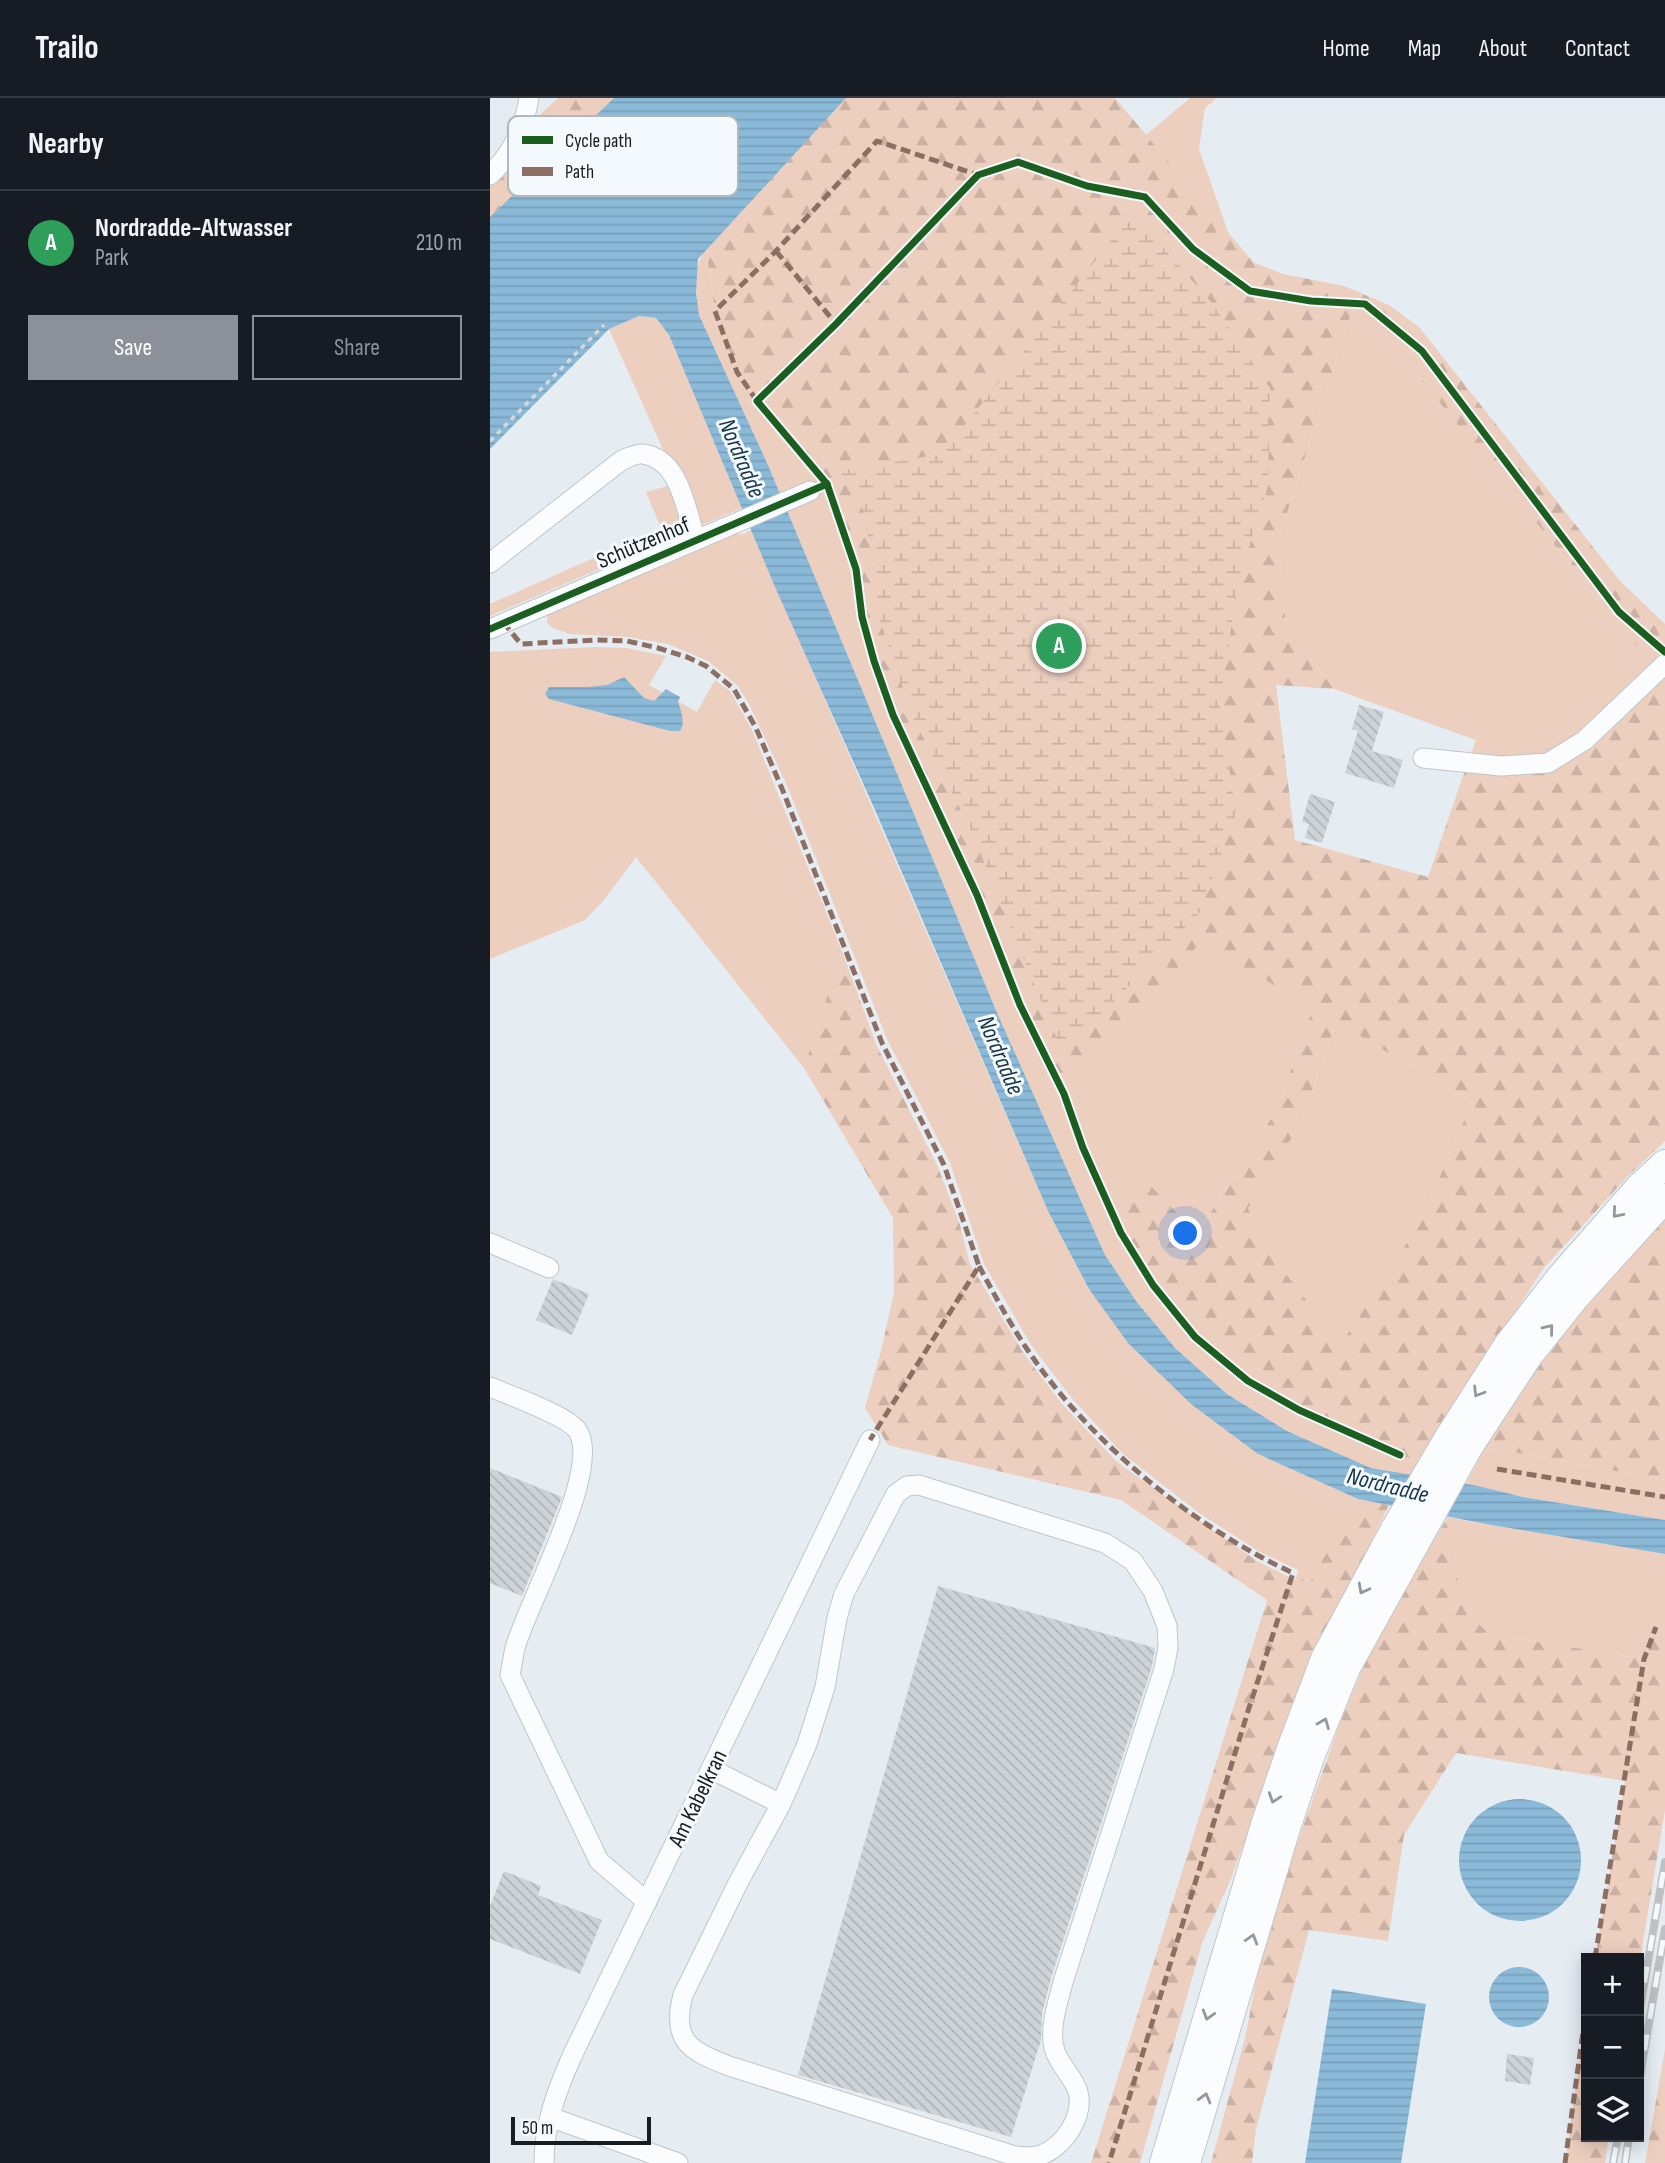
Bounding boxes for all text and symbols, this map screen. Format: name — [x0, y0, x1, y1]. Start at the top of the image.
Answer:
text: Trailo — [35, 28, 99, 68]
text: Home — [1322, 34, 1370, 63]
text: Map — [1408, 34, 1441, 63]
text: About — [1479, 34, 1527, 63]
text: Contact — [1565, 34, 1630, 63]
legend — [508, 116, 738, 196]
text: Nearby — [28, 126, 104, 162]
text: Cycle path — [565, 130, 632, 153]
text: Path — [565, 161, 594, 184]
text: Nordradde-Altwasser — [95, 213, 292, 244]
text: A — [46, 229, 56, 257]
text: 210 m — [416, 229, 462, 257]
text: Park — [95, 244, 129, 272]
button: Save — [28, 315, 238, 380]
button: Share — [252, 315, 462, 380]
water label: Nordradde — [712, 414, 771, 502]
street label: Schützenhof — [593, 511, 695, 575]
pin: A — [1036, 620, 1082, 672]
water label: Nordradde — [971, 1011, 1030, 1099]
one-way arrow — [1613, 1205, 1625, 1218]
your location — [1168, 1216, 1202, 1250]
one-way arrow — [1541, 1325, 1554, 1337]
one-way arrow — [1473, 1384, 1486, 1397]
water label: Nordradde — [1344, 1461, 1432, 1510]
one-way arrow — [1358, 1582, 1371, 1594]
one-way arrow — [1315, 1717, 1329, 1729]
street label: Am Kabelkran — [662, 1745, 733, 1852]
one-way arrow — [1268, 1791, 1282, 1803]
one-way arrow — [1244, 1933, 1259, 1945]
map controls — [1581, 1953, 1644, 2142]
button: + — [1581, 1953, 1644, 2016]
one-way arrow — [1201, 2009, 1216, 2021]
button: − — [1581, 2016, 1644, 2079]
button: layers — [1581, 2079, 1644, 2142]
one-way arrow — [1197, 2092, 1212, 2104]
scale bar — [511, 2114, 651, 2146]
text: 50 m — [522, 2117, 553, 2140]

